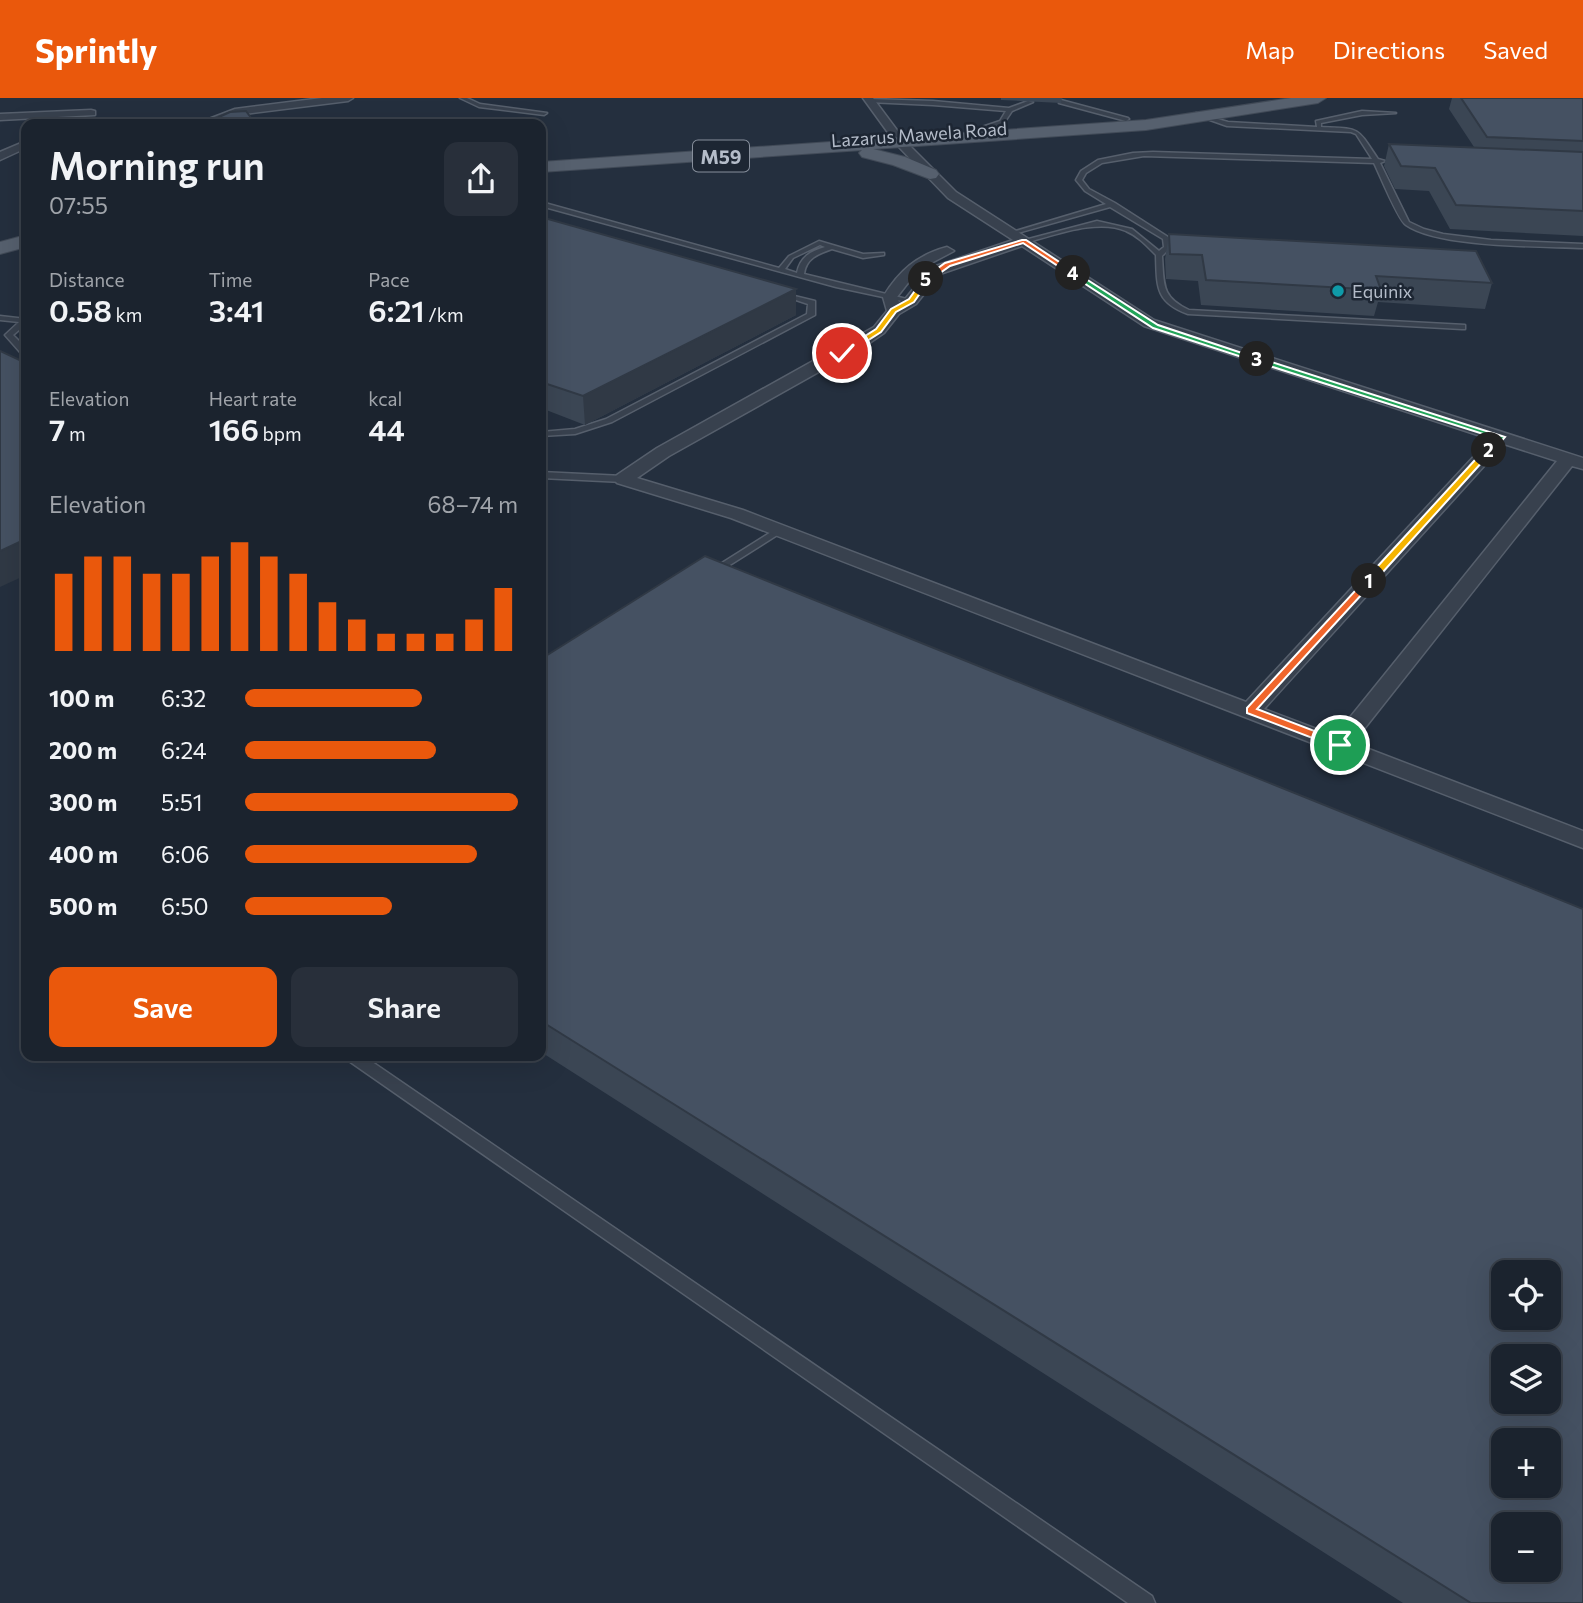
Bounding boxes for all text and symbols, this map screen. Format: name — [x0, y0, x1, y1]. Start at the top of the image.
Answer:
text: Sprintly — [35, 29, 157, 70]
text: Map — [1245, 35, 1295, 64]
text: Directions — [1333, 35, 1445, 64]
text: Saved — [1483, 35, 1548, 64]
street label: Lazarus Mawela Road — [830, 117, 1008, 151]
text: Morning run — [49, 141, 265, 188]
road number: M59 — [693, 141, 749, 172]
button: share — [444, 142, 518, 216]
text: 07:55 — [49, 191, 108, 219]
pin: 4 — [1056, 256, 1090, 290]
text: 4 — [1067, 261, 1078, 284]
pin: 5 — [908, 262, 944, 296]
text: 5 — [920, 267, 931, 290]
text: Distance — [49, 268, 125, 291]
text: Time — [209, 268, 252, 291]
text: Pace — [368, 268, 410, 291]
place label: Equinix — [1352, 280, 1413, 302]
marker: Equinix — [1330, 283, 1346, 299]
text: 0.58 — [49, 291, 112, 328]
text: 3:41 — [209, 291, 264, 328]
text: 6:21 — [368, 291, 425, 328]
text: km — [112, 303, 142, 326]
text: /km — [425, 303, 464, 326]
pin — [812, 323, 872, 383]
icon: check — [823, 334, 861, 372]
pin: 3 — [1240, 342, 1274, 376]
text: 3 — [1251, 347, 1262, 370]
text: Elevation — [49, 387, 129, 410]
text: Heart rate — [209, 387, 297, 410]
text: kcal — [368, 387, 402, 410]
text: 7 — [49, 410, 65, 447]
text: 166 — [209, 410, 259, 447]
text: 44 — [368, 410, 405, 447]
text: m — [65, 422, 86, 445]
text: bpm — [259, 422, 302, 445]
pin: 2 — [1472, 432, 1506, 468]
text: 2 — [1483, 438, 1494, 461]
text: Elevation — [49, 490, 146, 518]
text: 68–74 m — [427, 490, 518, 518]
pin: 1 — [1352, 564, 1386, 598]
text: 1 — [1364, 569, 1373, 592]
text: 100 m — [49, 684, 114, 712]
text: 6:32 — [161, 684, 206, 712]
pin — [1310, 715, 1370, 775]
icon: arrive — [1321, 726, 1359, 764]
text: 200 m — [49, 736, 117, 764]
text: 6:24 — [161, 736, 207, 764]
text: 300 m — [49, 788, 117, 816]
text: 5:51 — [161, 788, 203, 816]
text: 400 m — [49, 840, 118, 868]
text: 6:06 — [161, 840, 209, 868]
text: 500 m — [49, 892, 117, 920]
text: 6:50 — [161, 892, 209, 920]
button: Save — [49, 967, 277, 1047]
button: Share — [291, 967, 518, 1047]
map controls — [1491, 1260, 1561, 1582]
button: locate — [1491, 1260, 1561, 1330]
button: layers — [1491, 1344, 1561, 1414]
button: + — [1491, 1428, 1561, 1498]
button: − — [1491, 1512, 1561, 1582]

